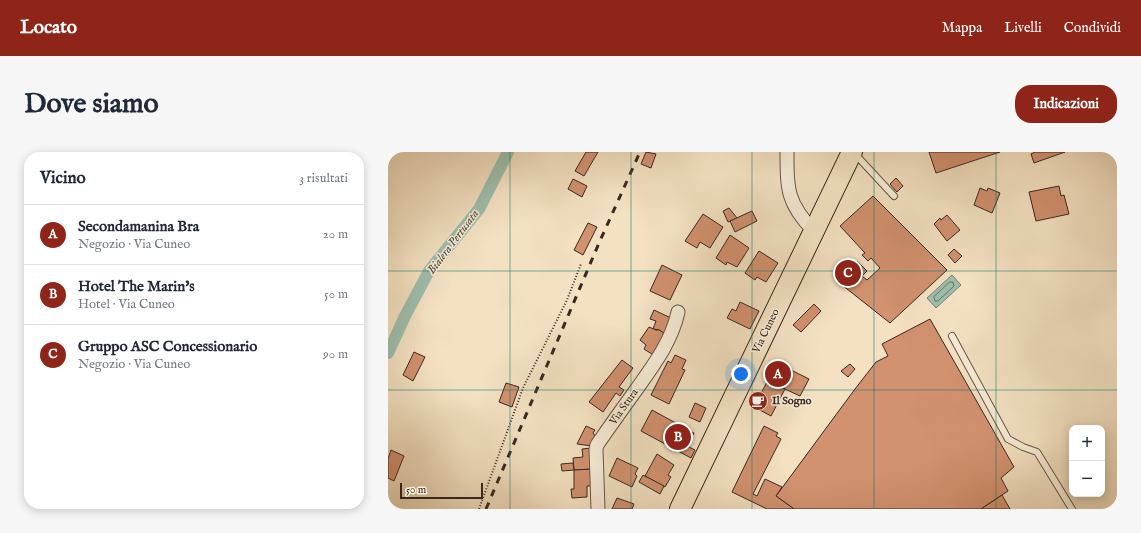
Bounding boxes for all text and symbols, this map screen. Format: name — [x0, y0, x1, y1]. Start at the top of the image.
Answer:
text: Locato — [20, 16, 77, 40]
text: Mappa — [942, 19, 982, 37]
text: Livelli — [1004, 19, 1042, 37]
text: Condividi — [1064, 19, 1121, 37]
button: Indicazioni — [1015, 85, 1117, 123]
text: Dove siamo — [24, 87, 159, 122]
text: Vicino — [40, 168, 86, 189]
text: 3 risultati — [299, 170, 348, 187]
water label: Bialera Pertusata — [424, 207, 482, 277]
text: Secondamanina Bra — [78, 217, 199, 236]
text: A — [49, 226, 57, 243]
text: 20 m — [323, 226, 348, 243]
text: Negozio · Via Cuneo — [78, 236, 190, 253]
pin: C — [835, 258, 861, 288]
text: Hotel The Marin's — [78, 277, 195, 296]
text: B — [49, 286, 57, 303]
text: 50 m — [324, 286, 348, 303]
text: Hotel · Via Cuneo — [78, 296, 175, 313]
street label: Via Cuneo — [749, 306, 783, 356]
text: Gruppo ASC Concessionario — [78, 337, 257, 356]
text: C — [48, 346, 58, 363]
text: 90 m — [323, 346, 348, 363]
text: Negozio · Via Cuneo — [78, 356, 190, 373]
pin: A — [765, 359, 791, 389]
your location — [731, 364, 751, 384]
street label: Via Stura — [606, 386, 642, 429]
cafe icon: Il Sogno — [747, 390, 769, 412]
place label: Il Sogno — [772, 394, 812, 408]
pin: B — [665, 422, 691, 452]
map controls — [1069, 425, 1105, 497]
button: + — [1069, 425, 1105, 461]
button: − — [1069, 461, 1105, 497]
scale bar — [400, 481, 483, 500]
text: 50 m — [406, 483, 426, 497]

